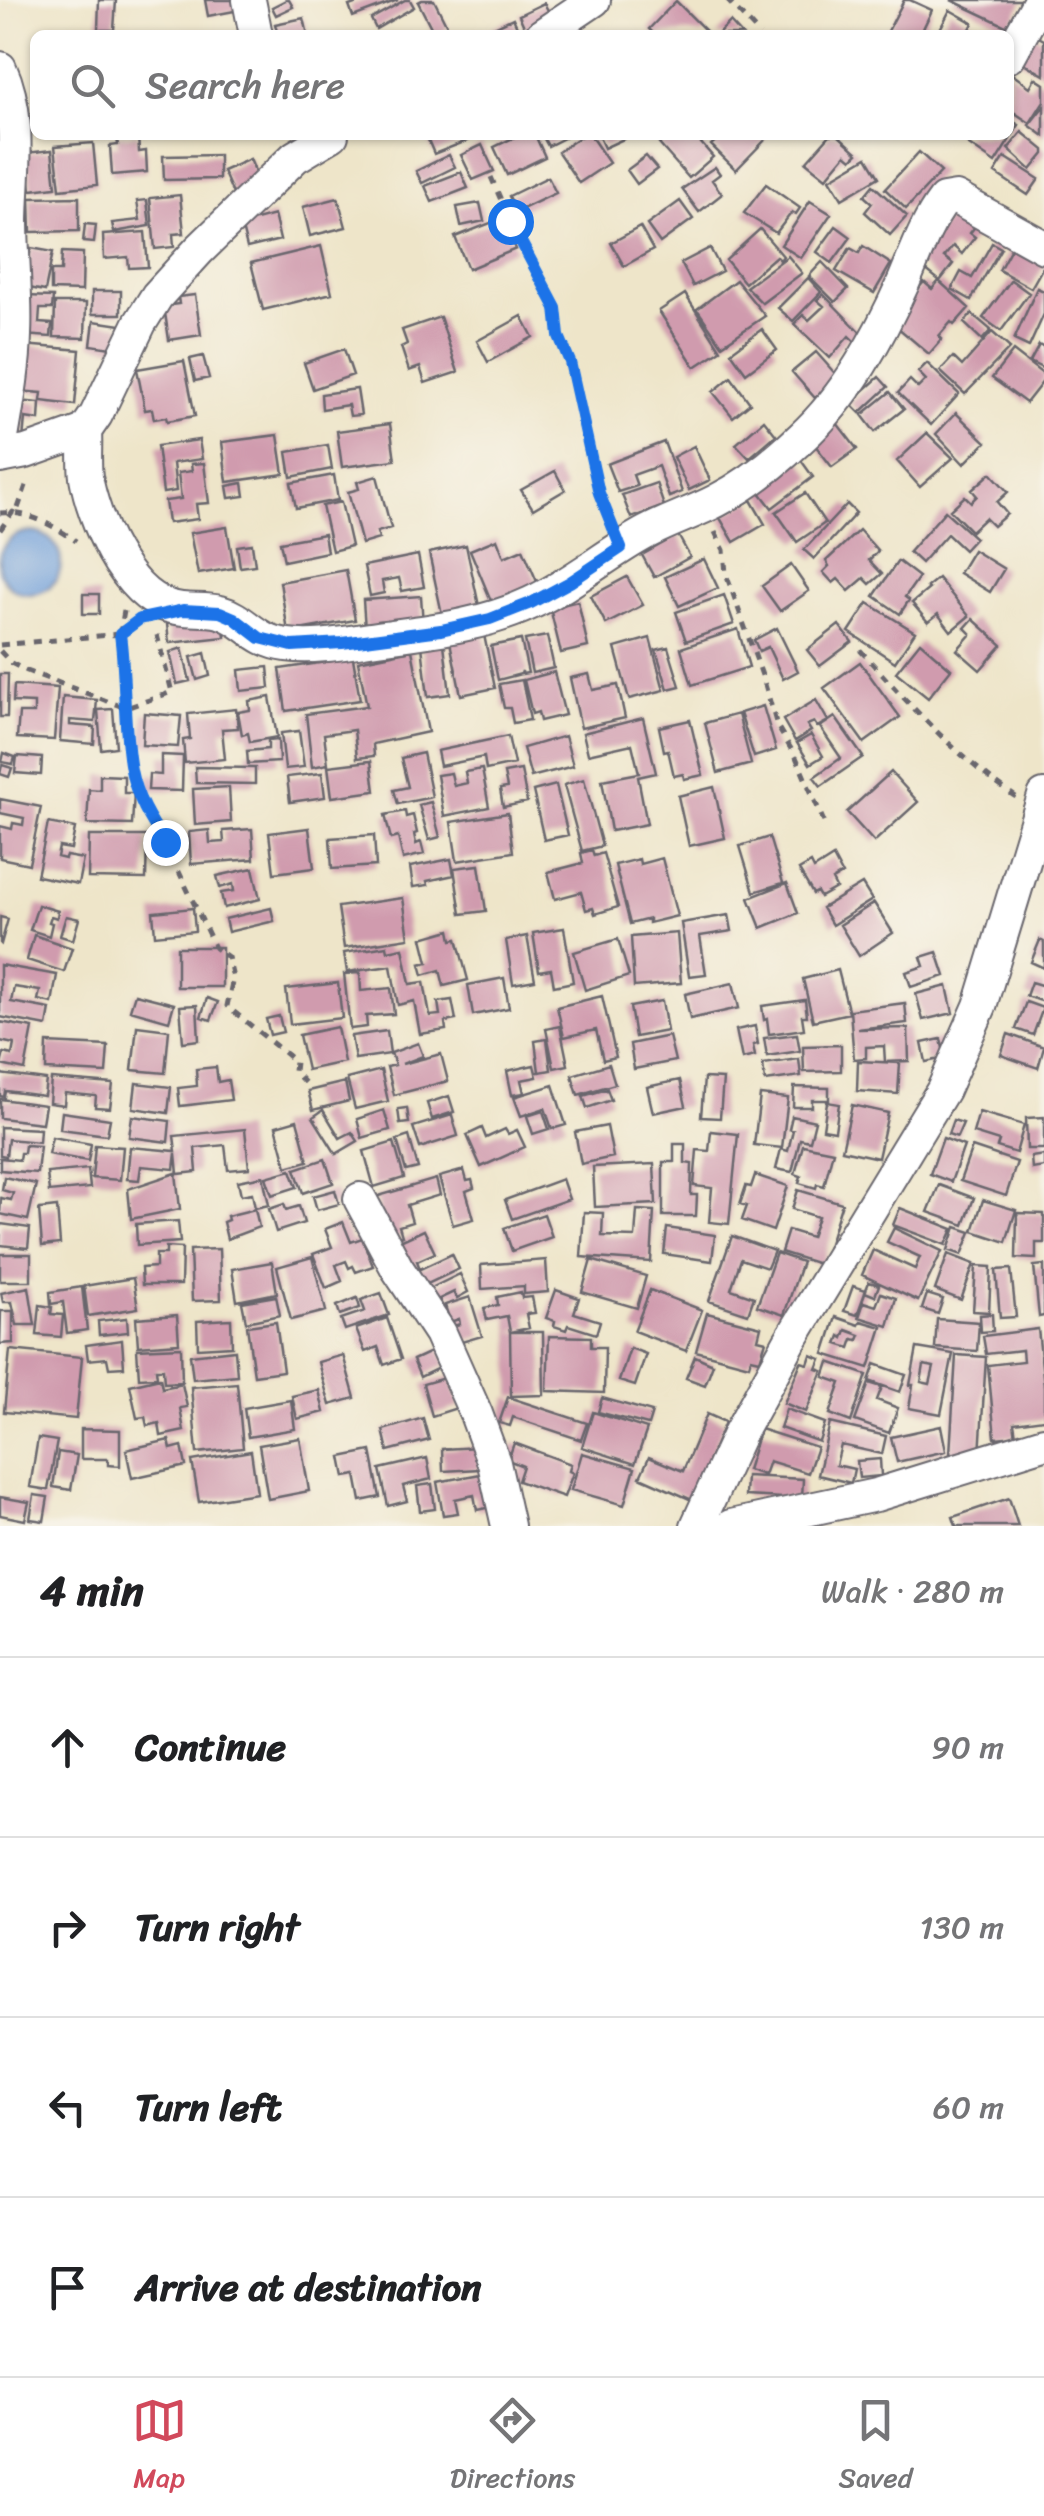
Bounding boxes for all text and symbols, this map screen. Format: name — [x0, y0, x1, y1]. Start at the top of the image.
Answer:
search box — [30, 30, 1014, 140]
text: Search here — [145, 52, 345, 119]
icon: search — [65, 58, 120, 113]
route start — [488, 199, 534, 245]
route end — [143, 820, 189, 866]
text: 4 min — [40, 1554, 144, 1628]
text: Walk · 280 m — [821, 1563, 1004, 1620]
text: Continue — [135, 1714, 286, 1781]
text: 90 m — [931, 1719, 1004, 1776]
icon: ahead — [40, 1720, 95, 1775]
text: Turn right — [135, 1894, 300, 1961]
text: 130 m — [920, 1899, 1004, 1956]
icon: right — [40, 1900, 95, 1955]
text: Turn left — [135, 2074, 281, 2141]
text: 60 m — [933, 2079, 1004, 2136]
icon: left — [40, 2080, 95, 2135]
text: Arrive at destination — [135, 2254, 482, 2321]
icon: arrive — [40, 2260, 95, 2315]
tab: Map — [132, 2393, 187, 2502]
tab: Directions — [450, 2393, 575, 2502]
tab: Saved — [839, 2393, 912, 2502]

